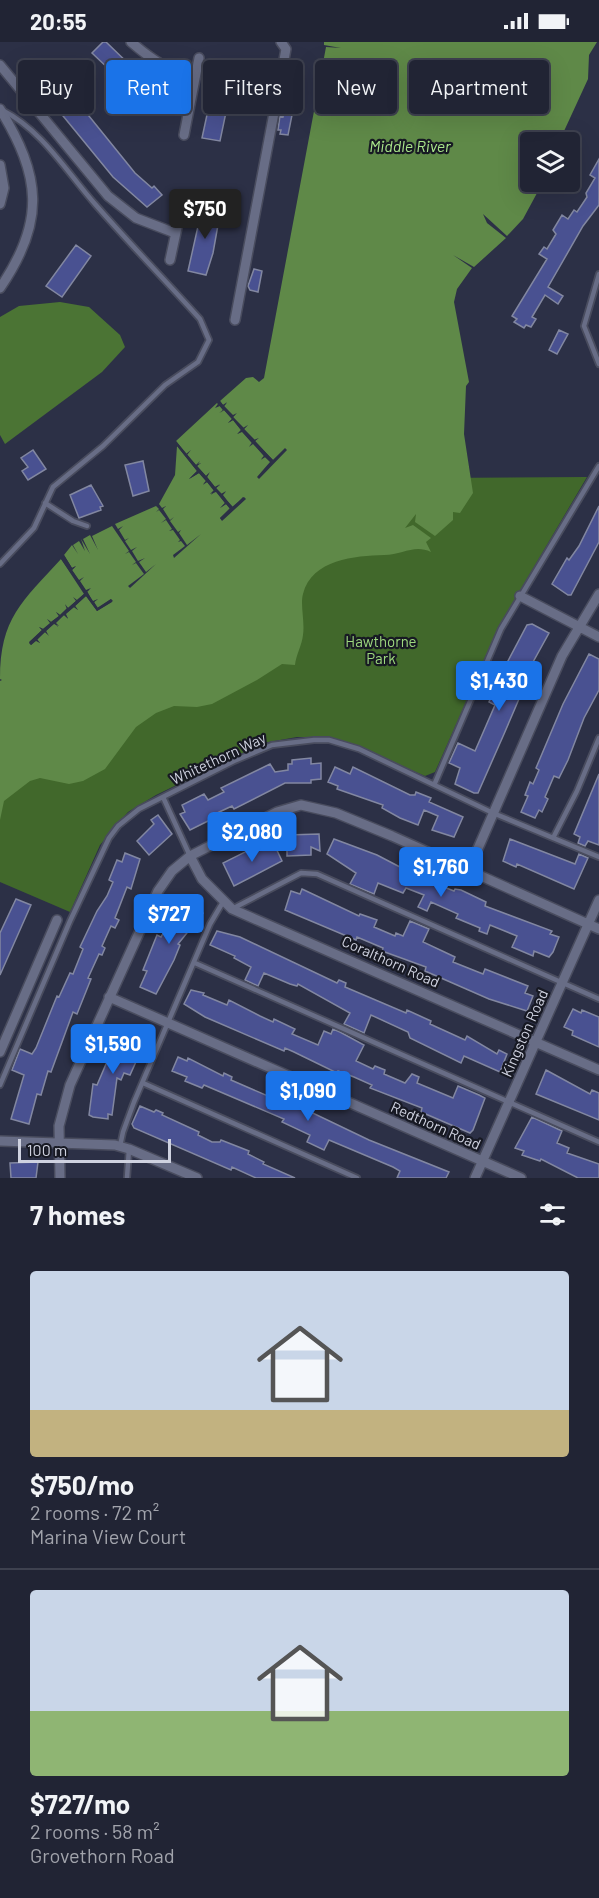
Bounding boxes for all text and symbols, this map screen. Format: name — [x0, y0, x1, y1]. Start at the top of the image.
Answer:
text: 20:55 — [30, 8, 87, 34]
chip: Buy — [18, 60, 94, 114]
chip: Rent — [106, 60, 191, 114]
chip: Filters — [203, 60, 303, 114]
chip: New — [315, 60, 397, 114]
chip: Apartment — [409, 60, 549, 114]
map controls — [520, 132, 580, 192]
button: layers — [520, 132, 580, 192]
water label: Middle River — [369, 136, 452, 155]
pin: $750 — [169, 189, 241, 240]
text: $750 — [183, 196, 227, 220]
park label: Hawthorne Park — [345, 632, 417, 667]
pin: $1,430 — [450, 661, 548, 712]
text: $1,430 — [470, 668, 528, 692]
street label: Whitethorn Way — [167, 728, 269, 788]
pin: $2,080 — [203, 812, 301, 863]
text: $2,080 — [221, 819, 283, 843]
pin: $1,760 — [392, 847, 490, 898]
text: $1,760 — [413, 854, 469, 878]
pin: $727 — [133, 894, 205, 945]
text: $727 — [148, 901, 190, 925]
street label: Coralthorn Road — [339, 931, 443, 991]
street label: Kingston Road — [497, 986, 551, 1080]
pin: $1,590 — [64, 1024, 162, 1075]
text: $1,590 — [85, 1031, 141, 1055]
pin: $1,090 — [259, 1071, 357, 1122]
text: $1,090 — [280, 1078, 336, 1102]
street label: Redthorn Road — [388, 1097, 484, 1153]
scale bar — [18, 1136, 171, 1164]
text: 100 m — [27, 1140, 67, 1159]
icon: filters — [536, 1198, 569, 1231]
text: 7 homes — [30, 1199, 125, 1230]
icon: home — [246, 1310, 354, 1418]
text: $750/mo — [30, 1469, 134, 1500]
text: 2 rooms · 72 m² — [30, 1500, 159, 1524]
text: Marina View Court — [30, 1524, 186, 1548]
icon: home — [246, 1629, 354, 1737]
text: $727/mo — [30, 1788, 130, 1819]
text: 2 rooms · 58 m² — [30, 1819, 160, 1843]
text: Grovethorn Road — [30, 1843, 175, 1867]

